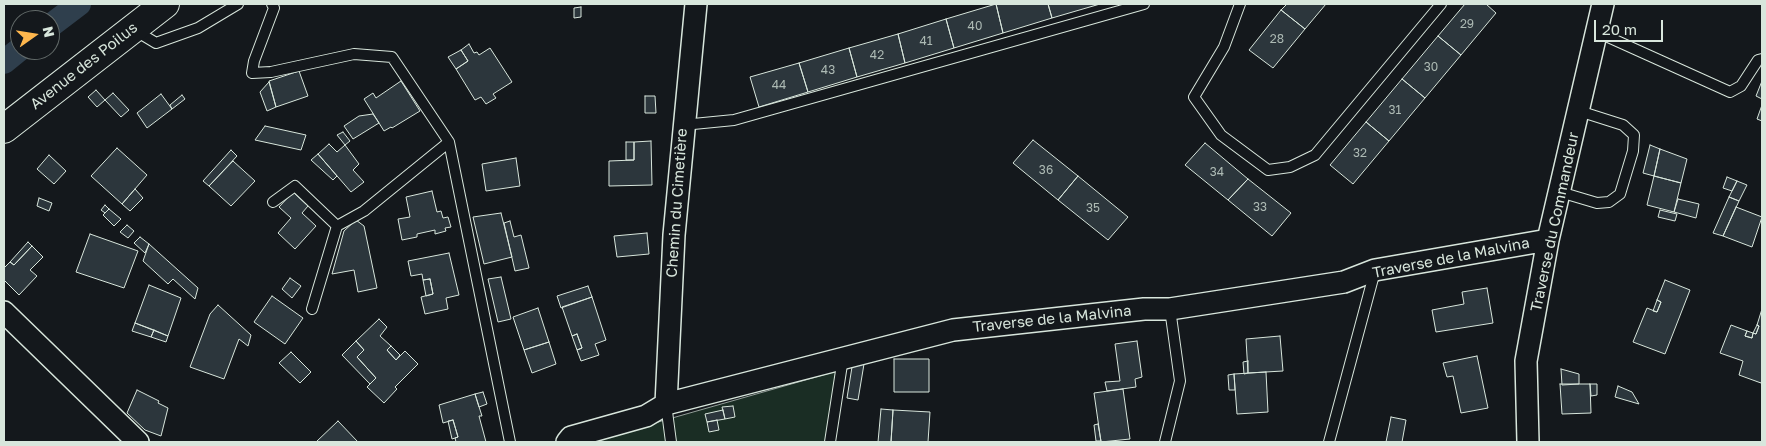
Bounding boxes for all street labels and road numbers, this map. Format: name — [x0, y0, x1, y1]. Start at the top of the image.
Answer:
street label: Avenue des Poilus — [27, 19, 141, 113]
street label: Chemin du Cimetière — [663, 128, 691, 278]
street label: Traverse du Commandeur — [1527, 131, 1583, 313]
street label: Traverse de la Malvina — [1371, 234, 1531, 282]
street label: Traverse de la Malvina — [972, 302, 1132, 336]

